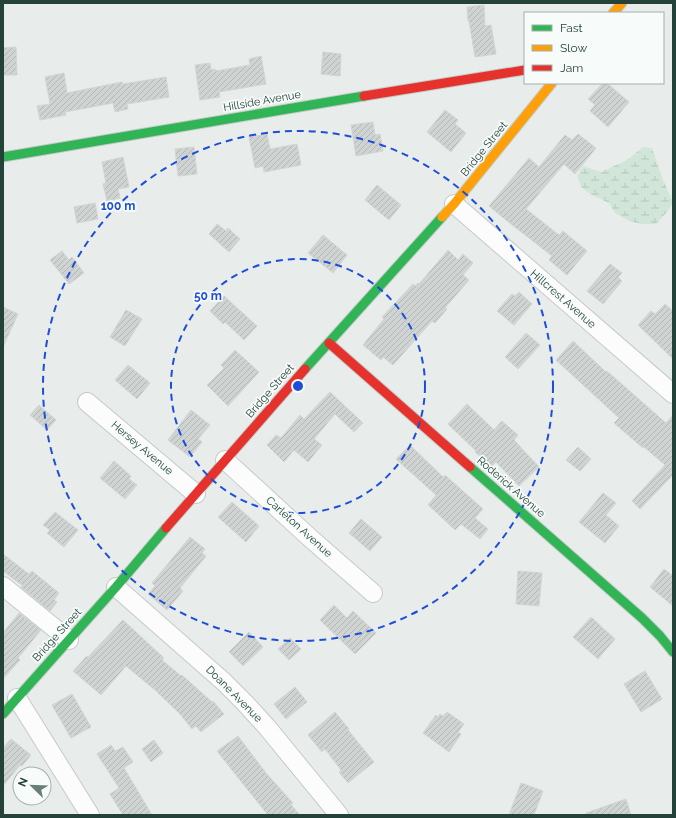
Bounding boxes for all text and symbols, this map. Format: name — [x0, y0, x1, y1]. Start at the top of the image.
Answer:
legend — [524, 12, 664, 84]
text: Fast — [560, 21, 583, 35]
text: Slow — [560, 41, 587, 55]
text: Jam — [560, 61, 583, 75]
street label: Hillside Avenue — [222, 88, 302, 114]
street label: Bridge Street — [458, 119, 510, 179]
text: 100 m — [101, 199, 135, 213]
street label: Hillcrest Avenue — [528, 267, 599, 331]
text: 50 m — [194, 289, 222, 303]
street label: Bridge Street — [243, 361, 297, 421]
centre of rings — [291, 379, 305, 393]
street label: Hersey Avenue — [108, 418, 176, 478]
street label: Roderick Avenue — [474, 454, 548, 520]
street label: Carleton Avenue — [263, 494, 335, 560]
street label: Bridge Street — [30, 606, 84, 664]
street label: Doane Avenue — [203, 663, 265, 725]
north arrow — [12, 766, 52, 806]
text: N — [16, 776, 31, 789]

